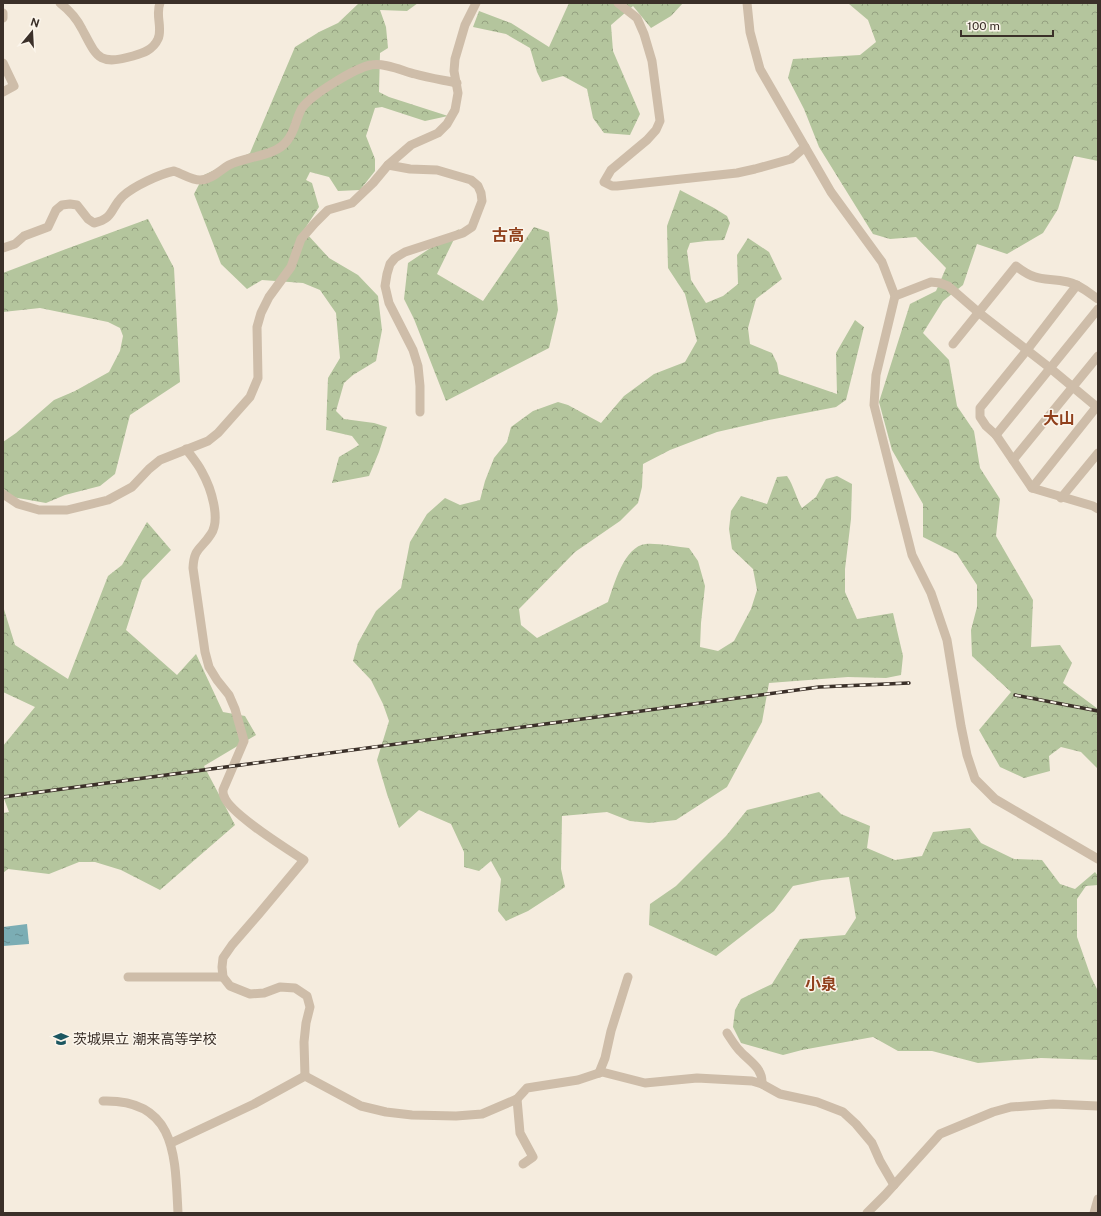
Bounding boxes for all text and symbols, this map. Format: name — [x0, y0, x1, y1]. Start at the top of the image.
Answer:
north arrow — [12, 12, 52, 52]
scale bar — [961, 12, 1053, 38]
text: N — [29, 15, 41, 30]
text: 100 m — [967, 19, 1000, 33]
district label: 古高 — [492, 226, 524, 245]
district label: 大山 — [1043, 409, 1075, 428]
district label: 小泉 — [805, 975, 837, 994]
school or university icon: 茨城県立 潮来高等学校 — [52, 1030, 70, 1048]
place label: 茨城県立 潮来高等学校 — [73, 1031, 216, 1047]

